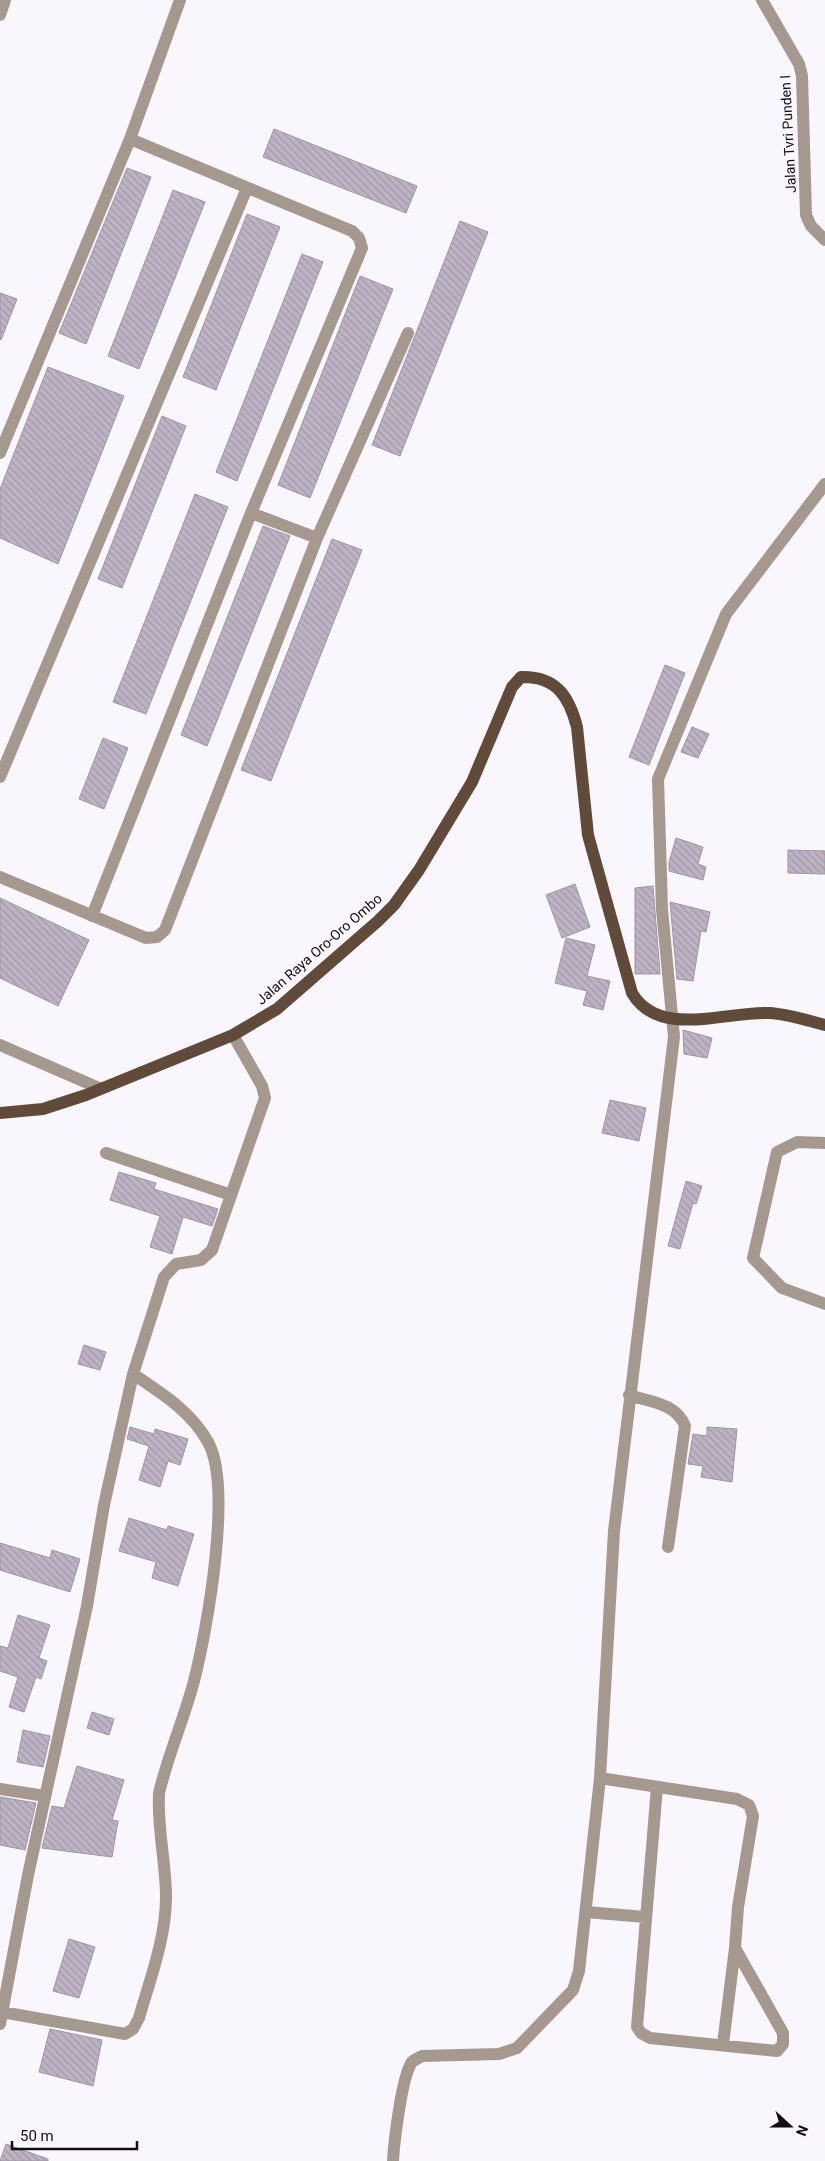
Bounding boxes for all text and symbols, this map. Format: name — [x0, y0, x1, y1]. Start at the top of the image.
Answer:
street label: Jalan Tvri Punden I — [777, 75, 799, 193]
street label: Jalan Raya Oro-Oro Ombo — [253, 890, 385, 1008]
north arrow — [765, 2101, 815, 2151]
scale bar — [12, 2118, 138, 2150]
text: N — [793, 2123, 811, 2138]
text: 50 m — [20, 2127, 54, 2145]

